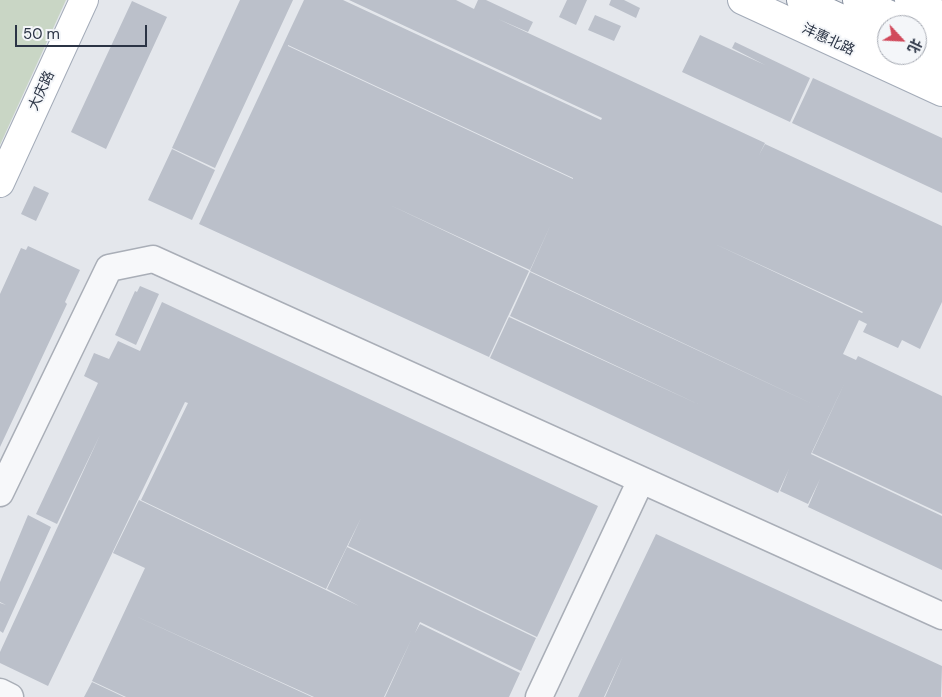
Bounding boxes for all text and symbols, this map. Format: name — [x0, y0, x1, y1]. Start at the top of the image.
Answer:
scale bar — [18, 15, 150, 47]
north arrow — [877, 15, 927, 65]
street label: 沣惠北路 — [799, 21, 857, 59]
text: 50 m — [23, 24, 60, 44]
text: 北 — [904, 36, 926, 56]
street label: 大庆路 — [26, 68, 58, 114]

